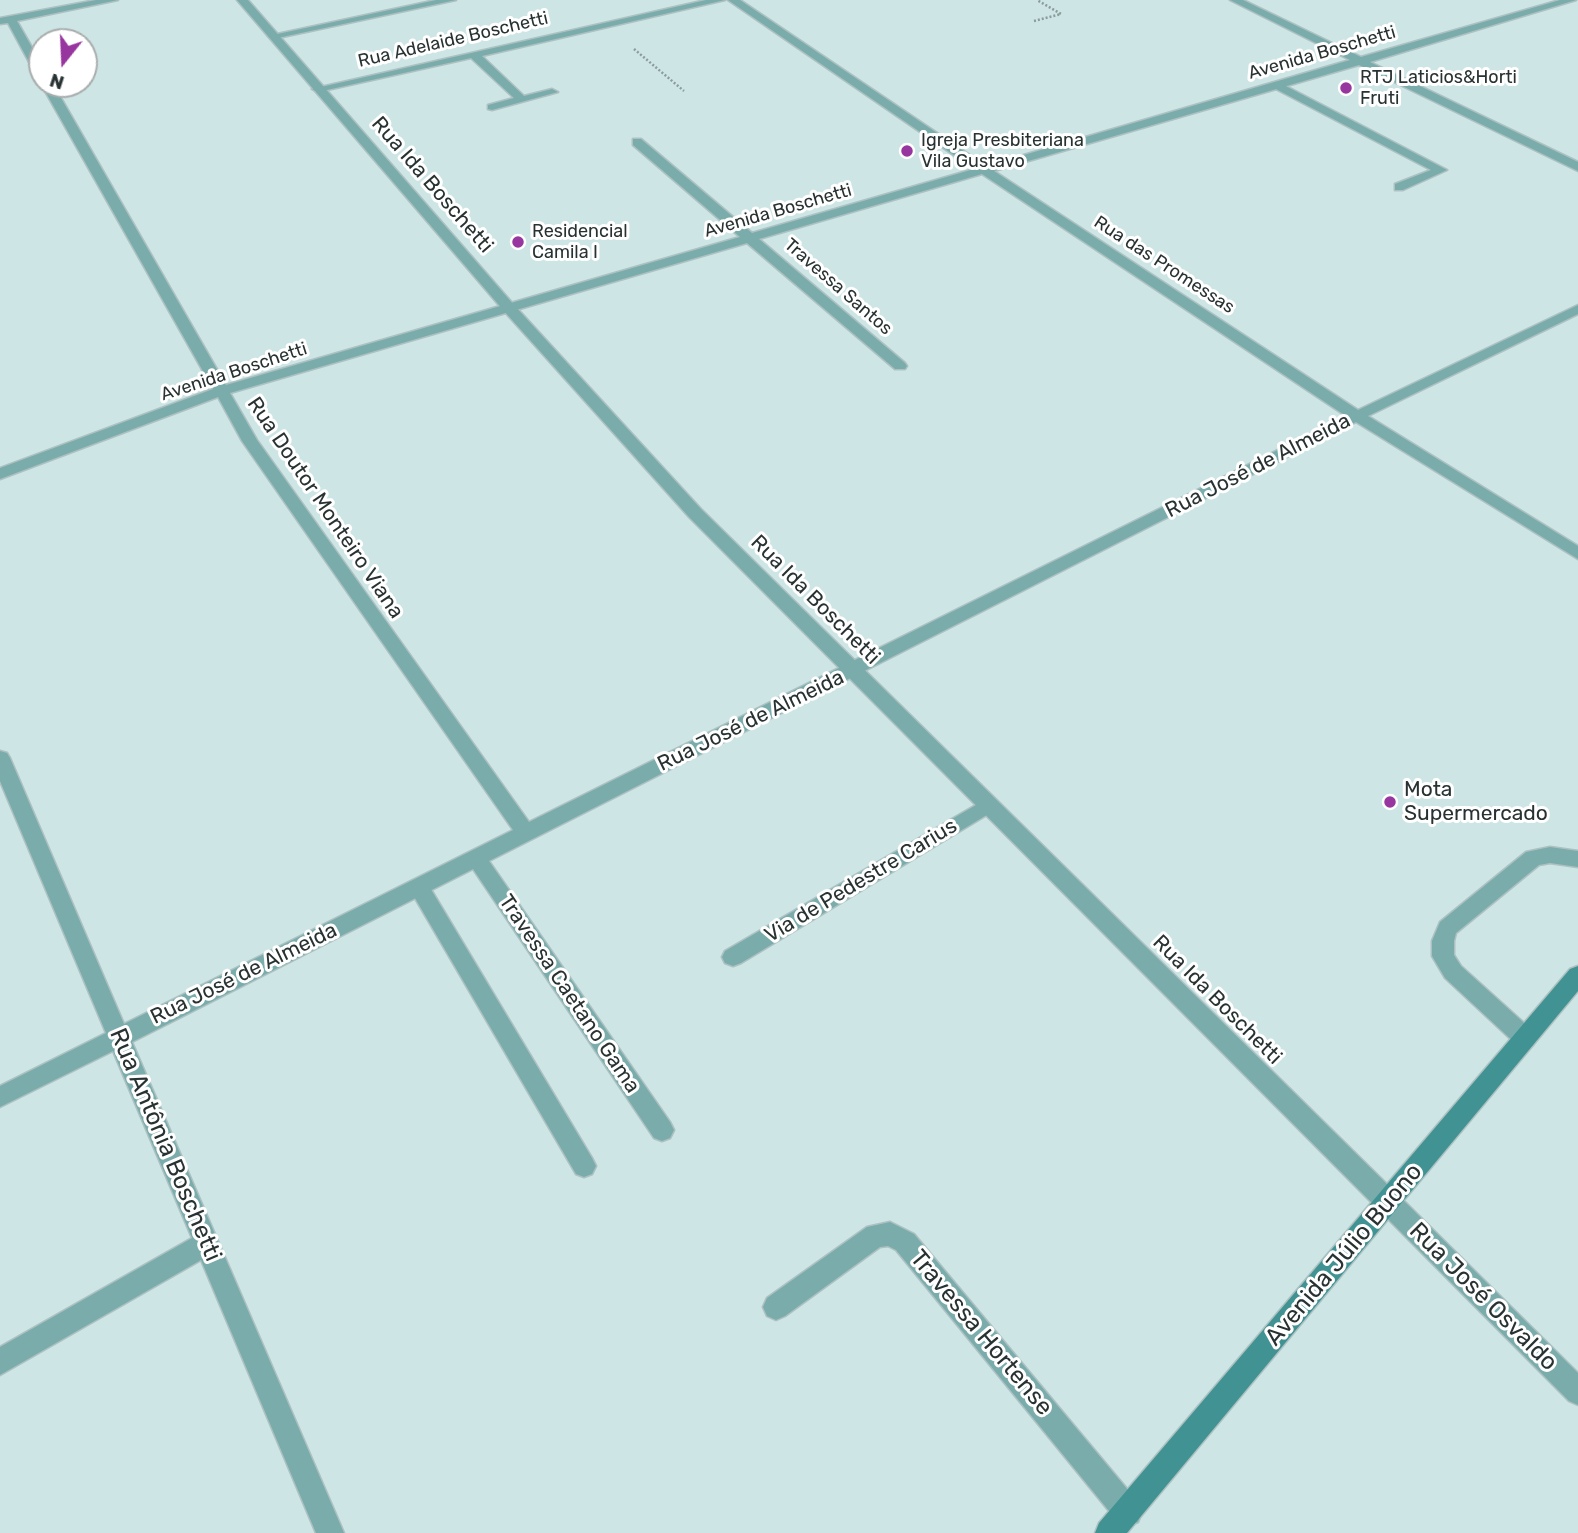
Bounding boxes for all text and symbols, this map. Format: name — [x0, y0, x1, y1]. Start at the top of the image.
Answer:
street label: Rua Adelaide Boschetti — [356, 8, 550, 72]
street label: Avenida Boschetti — [1246, 22, 1398, 84]
north arrow — [28, 28, 98, 98]
place label: RTJ Laticios&Horti Fruti — [1360, 67, 1517, 110]
text: N — [47, 68, 67, 95]
marker: RTJ Laticios&Horti Fruti — [1338, 80, 1354, 96]
street label: Rua Ida Boschetti — [366, 112, 498, 258]
place label: Igreja Presbiteriana Vila Gustavo — [921, 130, 1084, 172]
marker: Igreja Presbiteriana Vila Gustavo — [899, 143, 915, 159]
street label: Avenida Boschetti — [702, 180, 854, 242]
street label: Rua das Promessas — [1090, 211, 1238, 319]
place label: Residencial Camila I — [532, 221, 628, 264]
marker: Residencial Camila I — [510, 234, 526, 250]
street label: Travessa Santos — [779, 234, 897, 340]
street label: Avenida Boschetti — [158, 338, 310, 406]
street label: Rua Doutor Monteiro Viana — [241, 392, 409, 624]
street label: Rua José de Almeida — [1161, 408, 1355, 524]
street label: Rua Ida Boschetti — [745, 530, 885, 670]
street label: Rua José de Almeida — [654, 665, 848, 777]
place label: Mota Supermercado — [1404, 777, 1548, 827]
marker: Mota Supermercado — [1382, 794, 1398, 810]
street label: Via de Pedestre Carius — [760, 814, 962, 948]
street label: Travessa Caetano Gama — [493, 890, 645, 1098]
street label: Rua José de Almeida — [147, 918, 341, 1030]
street label: Rua Ida Boschetti — [1147, 930, 1287, 1070]
street label: Rua Antônia Boschetti — [103, 1024, 227, 1266]
street label: Avenida Júlio Buono — [1259, 1158, 1429, 1352]
street label: Rua José Osvaldo — [1403, 1217, 1563, 1377]
street label: Travessa Hortense — [903, 1245, 1059, 1421]

